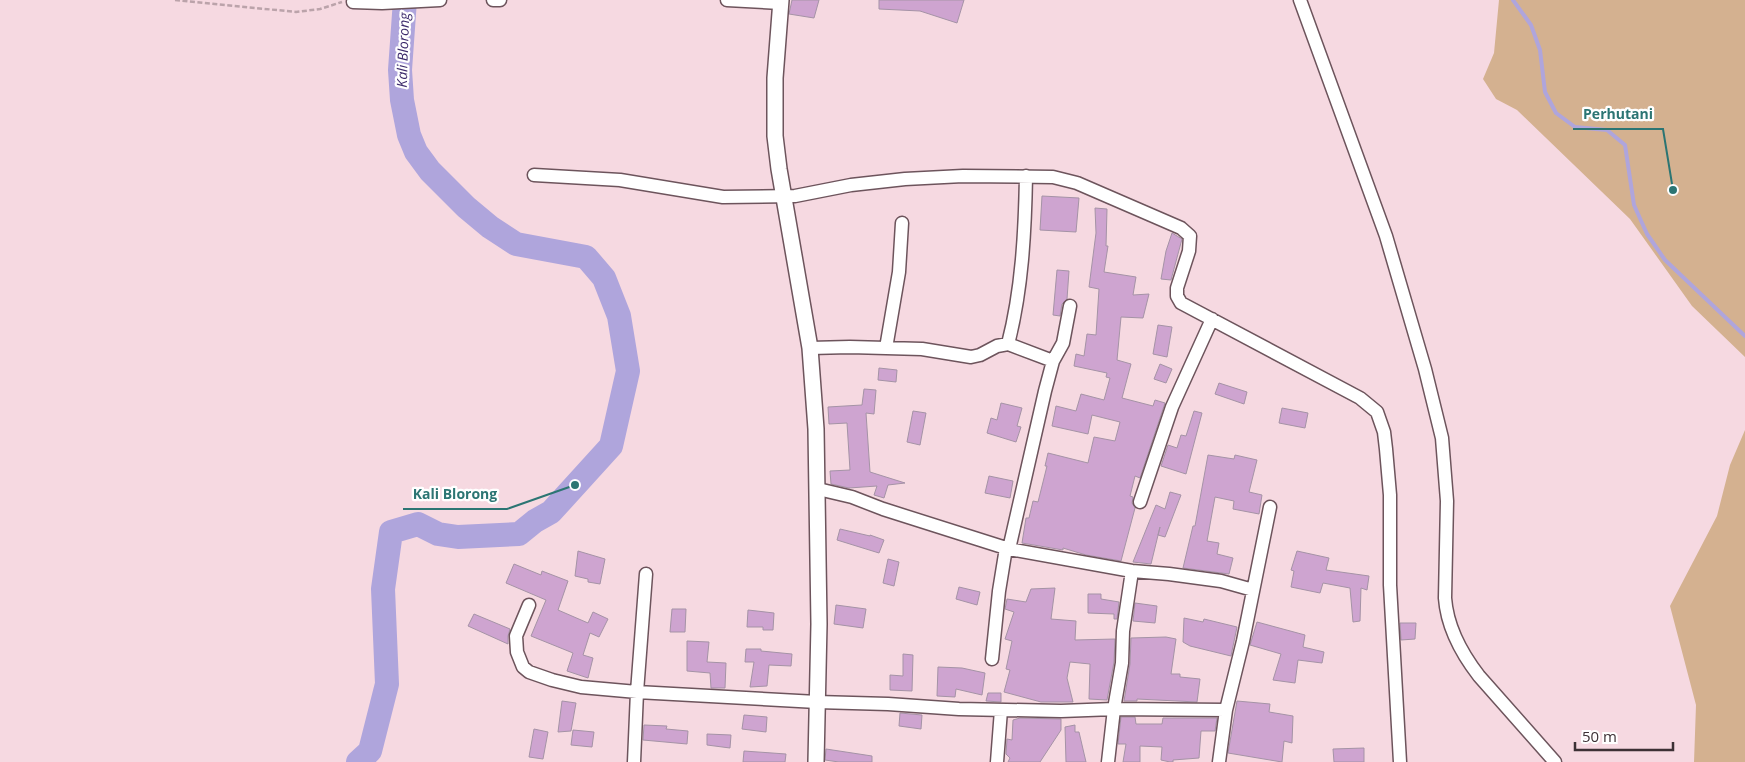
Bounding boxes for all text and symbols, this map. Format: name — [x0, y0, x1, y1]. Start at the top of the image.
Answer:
water label: Kali Blorong — [392, 11, 413, 88]
callout: Perhutani — [1573, 100, 1663, 129]
text: Perhutani — [1583, 104, 1653, 123]
callout: Kali Blorong — [403, 480, 507, 509]
text: Kali Blorong — [413, 484, 497, 503]
scale bar — [1575, 720, 1672, 752]
text: 50 m — [1582, 726, 1617, 746]

